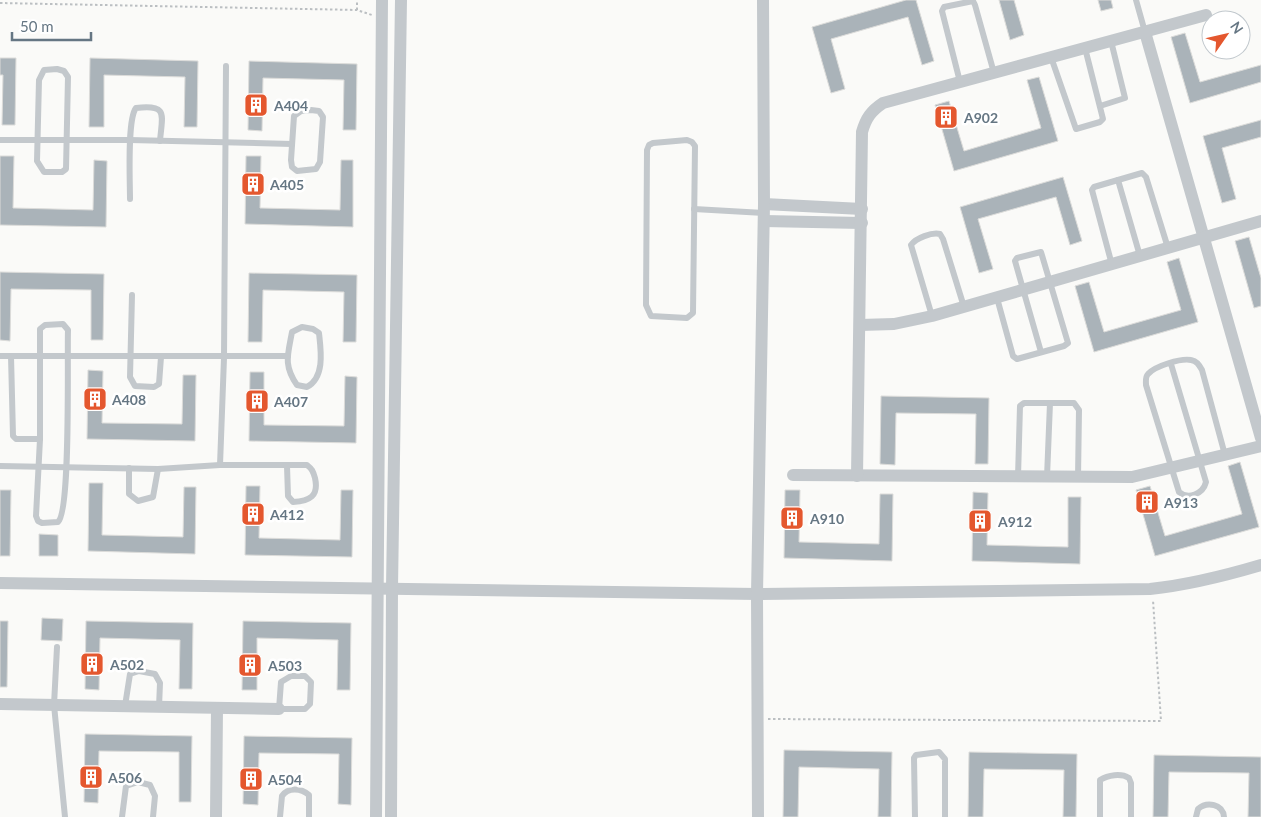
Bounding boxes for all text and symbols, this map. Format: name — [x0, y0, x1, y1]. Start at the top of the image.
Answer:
scale bar — [12, 10, 91, 42]
north arrow — [1201, 10, 1251, 60]
text: 50 m — [20, 17, 54, 35]
text: N — [1227, 18, 1247, 37]
building icon: A404 — [243, 92, 269, 118]
place label: A404 — [273, 97, 308, 114]
building icon: A902 — [933, 104, 959, 130]
place label: A902 — [963, 109, 998, 126]
building icon: A405 — [240, 171, 266, 197]
place label: A405 — [269, 176, 304, 193]
building icon: A408 — [82, 386, 108, 412]
building icon: A407 — [244, 388, 270, 414]
place label: A408 — [111, 391, 146, 408]
place label: A407 — [273, 393, 308, 410]
building icon: A913 — [1134, 489, 1160, 515]
place label: A913 — [1163, 494, 1198, 511]
building icon: A412 — [240, 501, 266, 527]
building icon: A910 — [779, 505, 805, 531]
place label: A412 — [269, 506, 304, 523]
building icon: A912 — [967, 508, 993, 534]
place label: A910 — [809, 510, 844, 527]
place label: A912 — [997, 513, 1032, 530]
building icon: A502 — [79, 651, 105, 677]
building icon: A503 — [237, 652, 263, 678]
place label: A502 — [109, 656, 144, 673]
place label: A503 — [267, 657, 302, 674]
building icon: A506 — [78, 764, 104, 790]
building icon: A504 — [238, 766, 264, 792]
place label: A506 — [107, 769, 142, 786]
place label: A504 — [267, 771, 302, 788]

